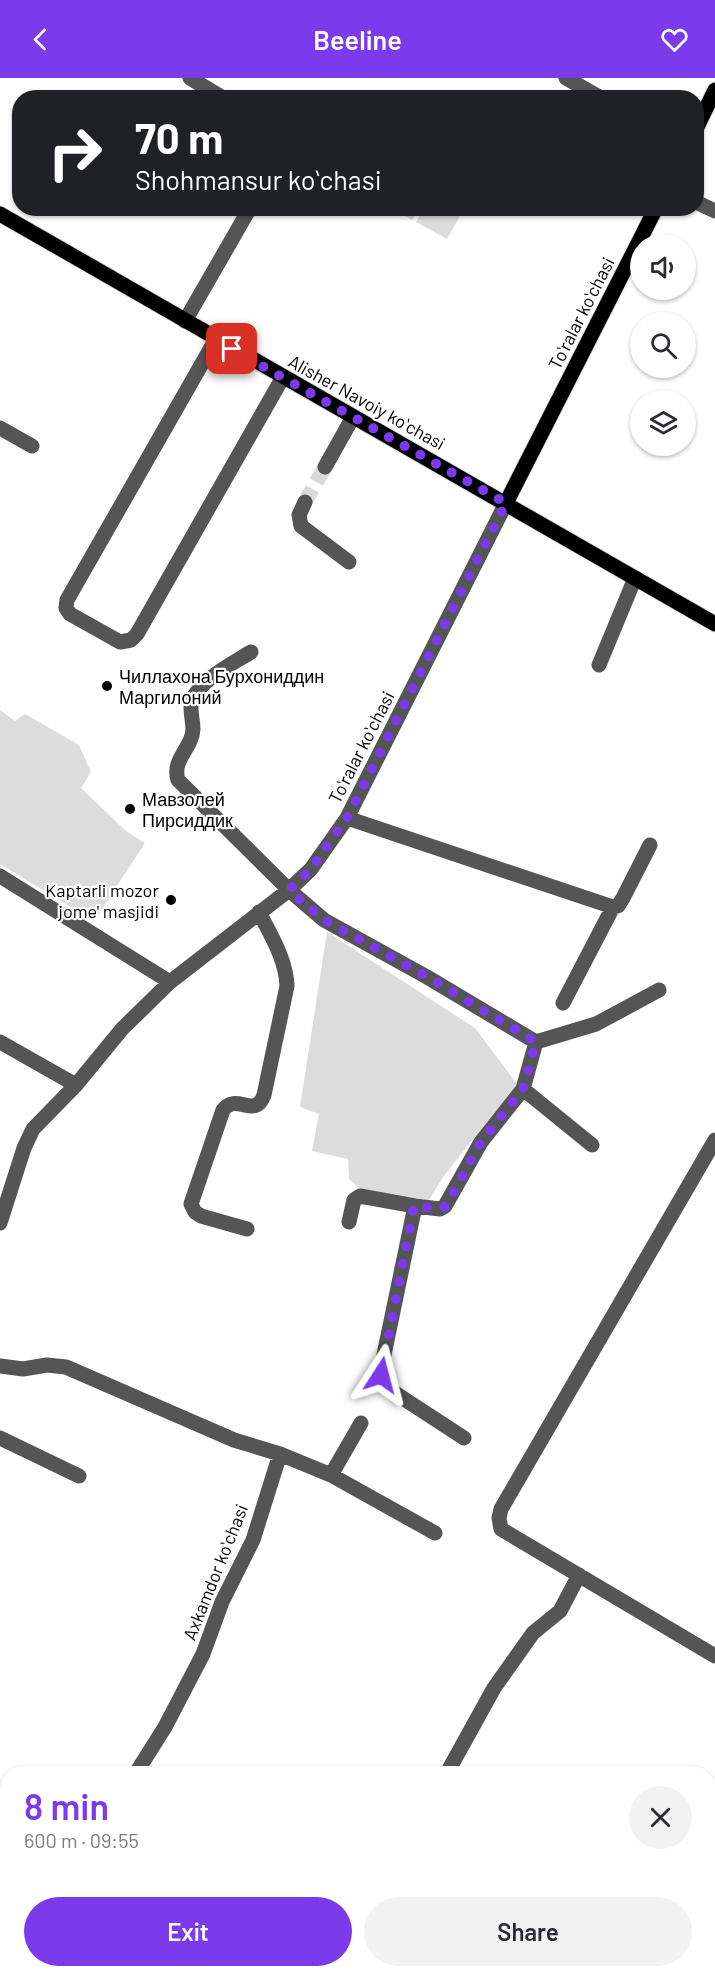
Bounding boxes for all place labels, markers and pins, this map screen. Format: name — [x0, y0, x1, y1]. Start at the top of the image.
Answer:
pin — [206, 323, 257, 374]
place label: Чиллахона Бурхониддин Маргилоний — [119, 665, 324, 708]
marker: Чиллахона Бурхониддин Маргилоний — [100, 679, 114, 693]
place label: Мавзолей Пирсиддик — [142, 788, 233, 831]
marker: Мавзолей Пирсиддик — [123, 802, 137, 816]
place label: Kaptarli mozor jome' masjidi — [45, 879, 159, 922]
marker: Kaptarli mozor jome' masjidi — [164, 893, 178, 907]

